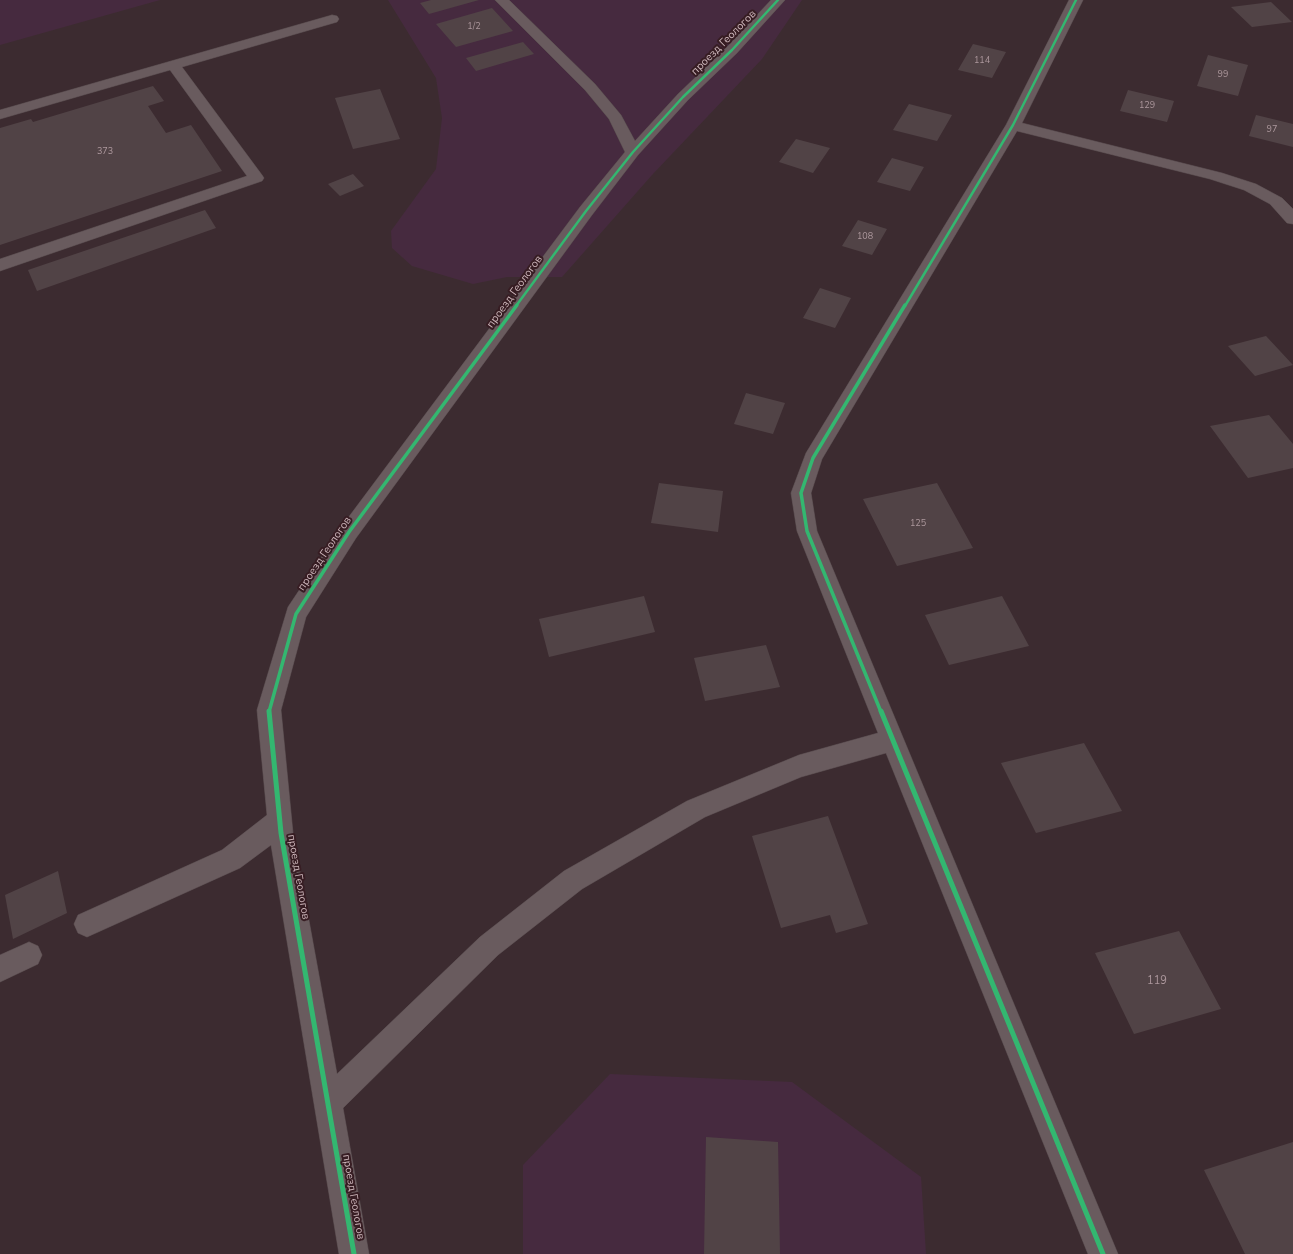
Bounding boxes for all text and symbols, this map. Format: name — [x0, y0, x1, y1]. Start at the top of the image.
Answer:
street label: проезд Геологов — [689, 8, 759, 78]
house number: 1/2 — [467, 22, 481, 32]
house number: 114 — [974, 56, 990, 66]
house number: 99 — [1218, 70, 1228, 80]
house number: 129 — [1139, 101, 1155, 111]
house number: 97 — [1267, 125, 1277, 135]
house number: 373 — [97, 147, 113, 157]
house number: 108 — [857, 232, 873, 242]
street label: проезд Геологов — [484, 253, 546, 331]
street label: проезд Геологов — [295, 515, 355, 593]
house number: 125 — [910, 519, 926, 529]
street label: проезд Геологов — [284, 833, 312, 921]
house number: 119 — [1147, 974, 1167, 988]
street label: проезд Геологов — [339, 1153, 367, 1241]

